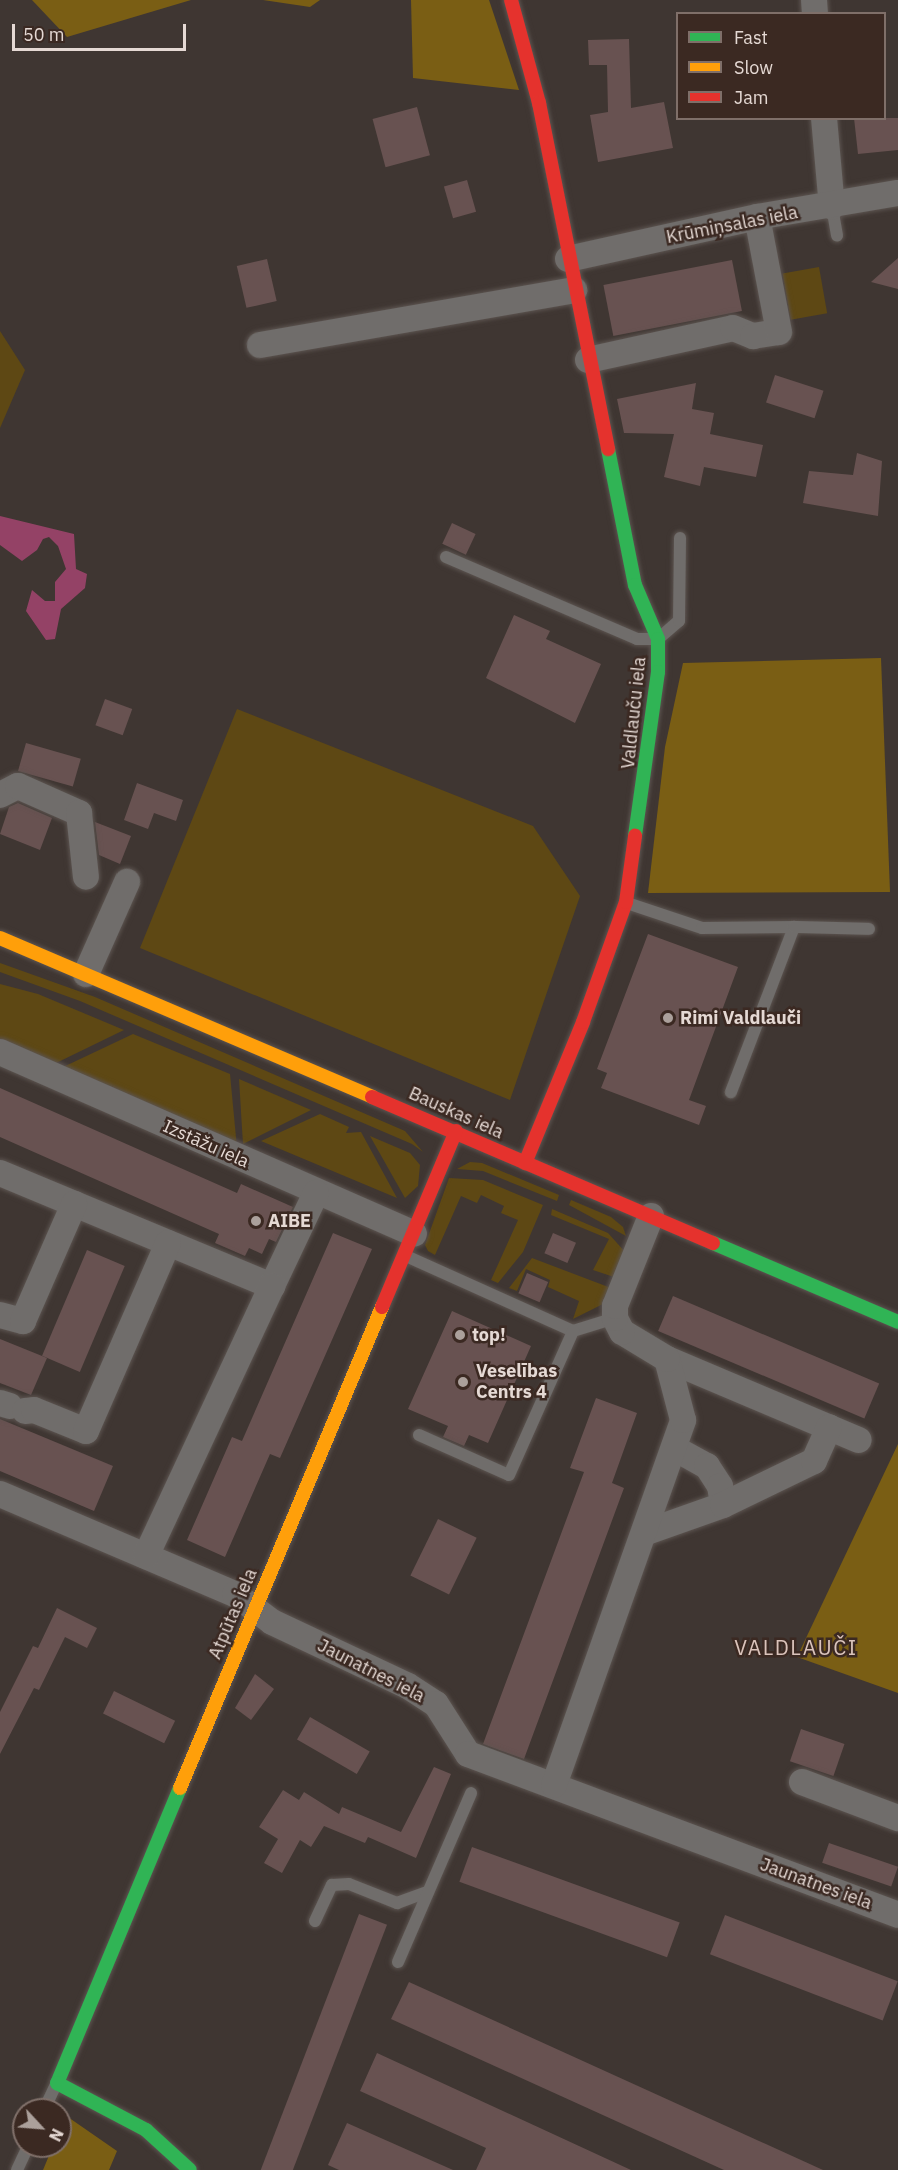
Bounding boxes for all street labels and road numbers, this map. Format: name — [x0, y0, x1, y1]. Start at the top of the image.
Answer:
street label: Krūmiņsalas iela — [665, 202, 799, 248]
street label: Valdlauču iela — [617, 656, 651, 770]
street label: Bauskas iela — [405, 1083, 507, 1143]
street label: Izstāžu iela — [160, 1115, 252, 1173]
street label: Atpūtas iela — [204, 1565, 262, 1663]
street label: Jaunatnes iela — [314, 1635, 428, 1707]
street label: Jaunatnes iela — [757, 1854, 875, 1914]

